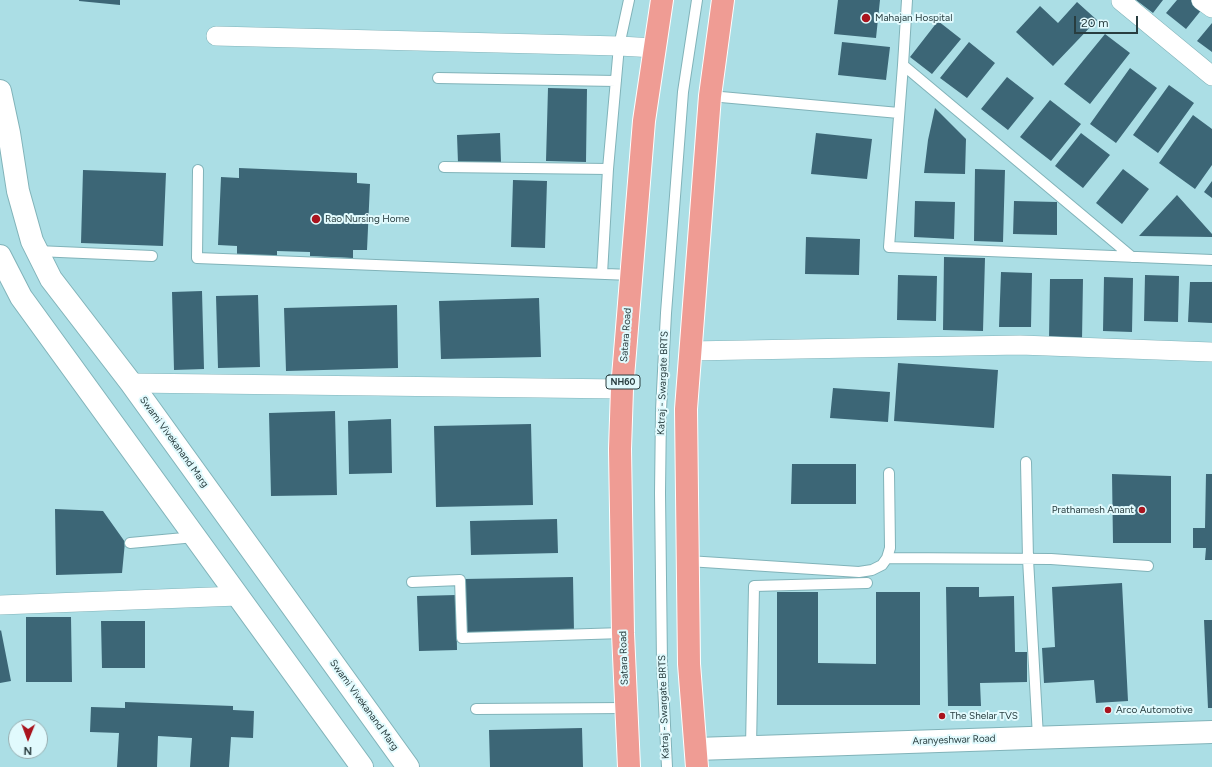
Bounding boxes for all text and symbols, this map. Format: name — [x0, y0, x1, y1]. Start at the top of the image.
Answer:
scale bar — [1076, 8, 1140, 34]
marker: Mahajan Hospital — [860, 12, 872, 24]
place label: Mahajan Hospital — [875, 12, 952, 24]
text: 20 m — [1081, 16, 1109, 30]
marker: Rao Nursing Home — [310, 213, 322, 225]
place label: Rao Nursing Home — [325, 213, 410, 225]
street label: Satara Road — [618, 308, 634, 362]
street label: Katraj - Swargate BRTS — [655, 331, 671, 435]
road number: NH60 — [606, 375, 640, 389]
street label: Swami Vivekanand Marg — [137, 394, 211, 490]
place label: Prathamesh Anant — [1052, 504, 1134, 516]
marker: Prathamesh Anant — [1137, 505, 1147, 515]
street label: Satara Road — [617, 631, 631, 685]
street label: Katraj - Swargate BRTS — [656, 655, 672, 759]
street label: Swami Vivekanand Marg — [327, 657, 401, 753]
place label: Arco Automotive — [1116, 704, 1193, 716]
marker: Arco Automotive — [1103, 705, 1113, 715]
place label: The Shelar TVS — [950, 710, 1018, 722]
marker: The Shelar TVS — [937, 711, 947, 721]
north arrow — [8, 719, 48, 759]
street label: Aranyeshwar Road — [912, 733, 996, 747]
text: N — [23, 744, 32, 757]

